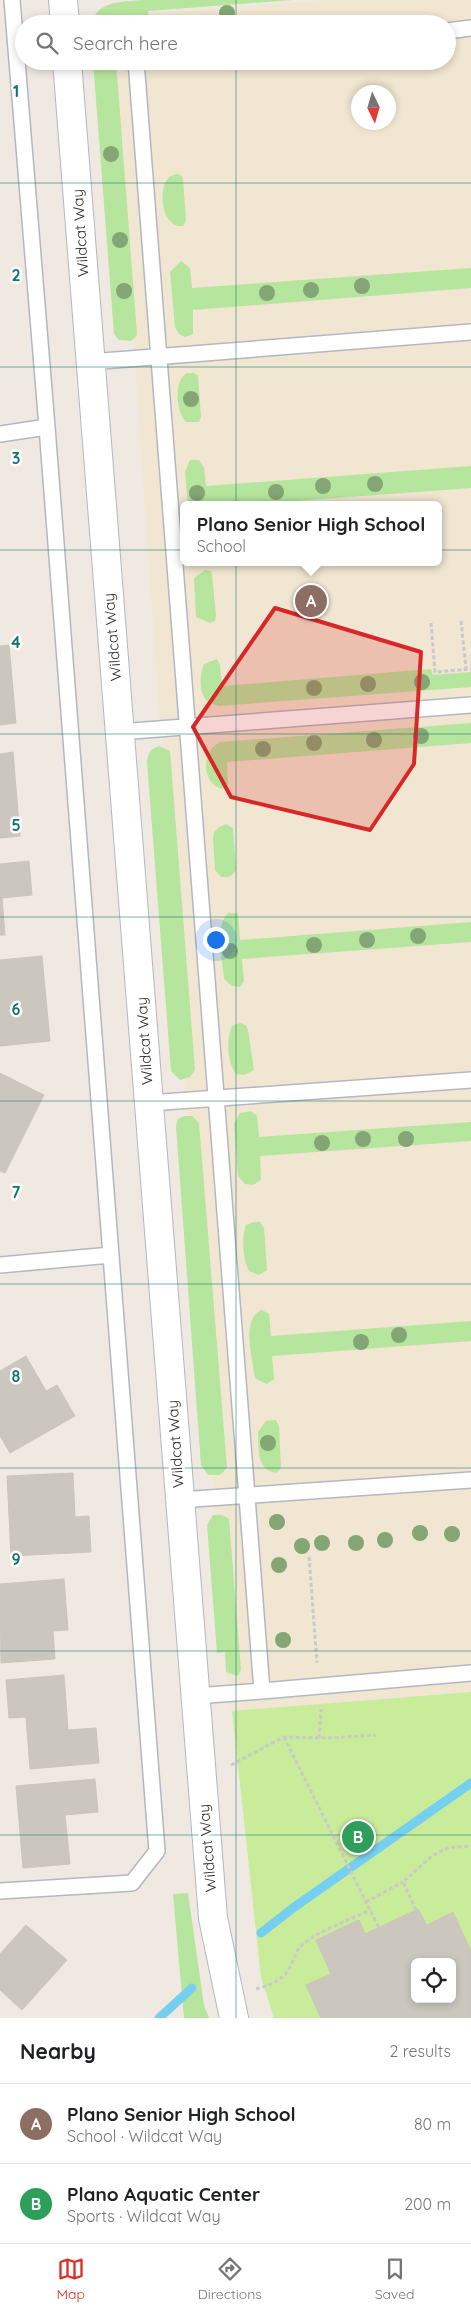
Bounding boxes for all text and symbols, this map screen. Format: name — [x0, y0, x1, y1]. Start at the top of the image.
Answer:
search box — [15, 15, 456, 70]
icon: search — [33, 29, 61, 57]
text: Search here — [73, 31, 178, 55]
text: 1 — [13, 81, 19, 101]
north arrow — [351, 85, 396, 130]
street label: Wildcat Way — [67, 188, 93, 278]
text: 2 — [11, 265, 21, 285]
text: 3 — [12, 448, 20, 468]
popup — [180, 501, 442, 566]
text: Plano Senior High School — [197, 512, 425, 536]
text: School — [197, 536, 246, 556]
pin: A — [295, 582, 327, 620]
street label: Wildcat Way — [99, 592, 125, 682]
text: 4 — [11, 632, 21, 652]
text: 5 — [11, 815, 21, 835]
your location — [203, 927, 229, 953]
street label: Wildcat Way — [131, 996, 157, 1086]
text: 6 — [12, 999, 21, 1019]
text: 7 — [12, 1182, 21, 1202]
text: 8 — [12, 1366, 21, 1386]
street label: Wildcat Way — [162, 1399, 188, 1489]
text: 9 — [11, 1549, 21, 1569]
street label: Wildcat Way — [194, 1803, 220, 1893]
pin: B — [342, 1818, 374, 1856]
map controls — [411, 1958, 456, 2003]
button: locate — [411, 1958, 456, 2003]
text: Nearby — [20, 2038, 96, 2064]
text: 2 results — [389, 2041, 451, 2061]
text: Plano Senior High School — [67, 2102, 296, 2126]
text: A — [31, 2114, 41, 2134]
text: 80 m — [414, 2114, 451, 2134]
text: School · Wildcat Way — [67, 2126, 222, 2146]
text: Plano Aquatic Center — [67, 2182, 260, 2206]
text: B — [31, 2194, 41, 2214]
text: 200 m — [404, 2194, 451, 2214]
text: Sports · Wildcat Way — [67, 2206, 221, 2226]
tab: Map — [56, 2255, 85, 2303]
tab: Directions — [198, 2255, 262, 2303]
tab: Saved — [375, 2255, 415, 2303]

